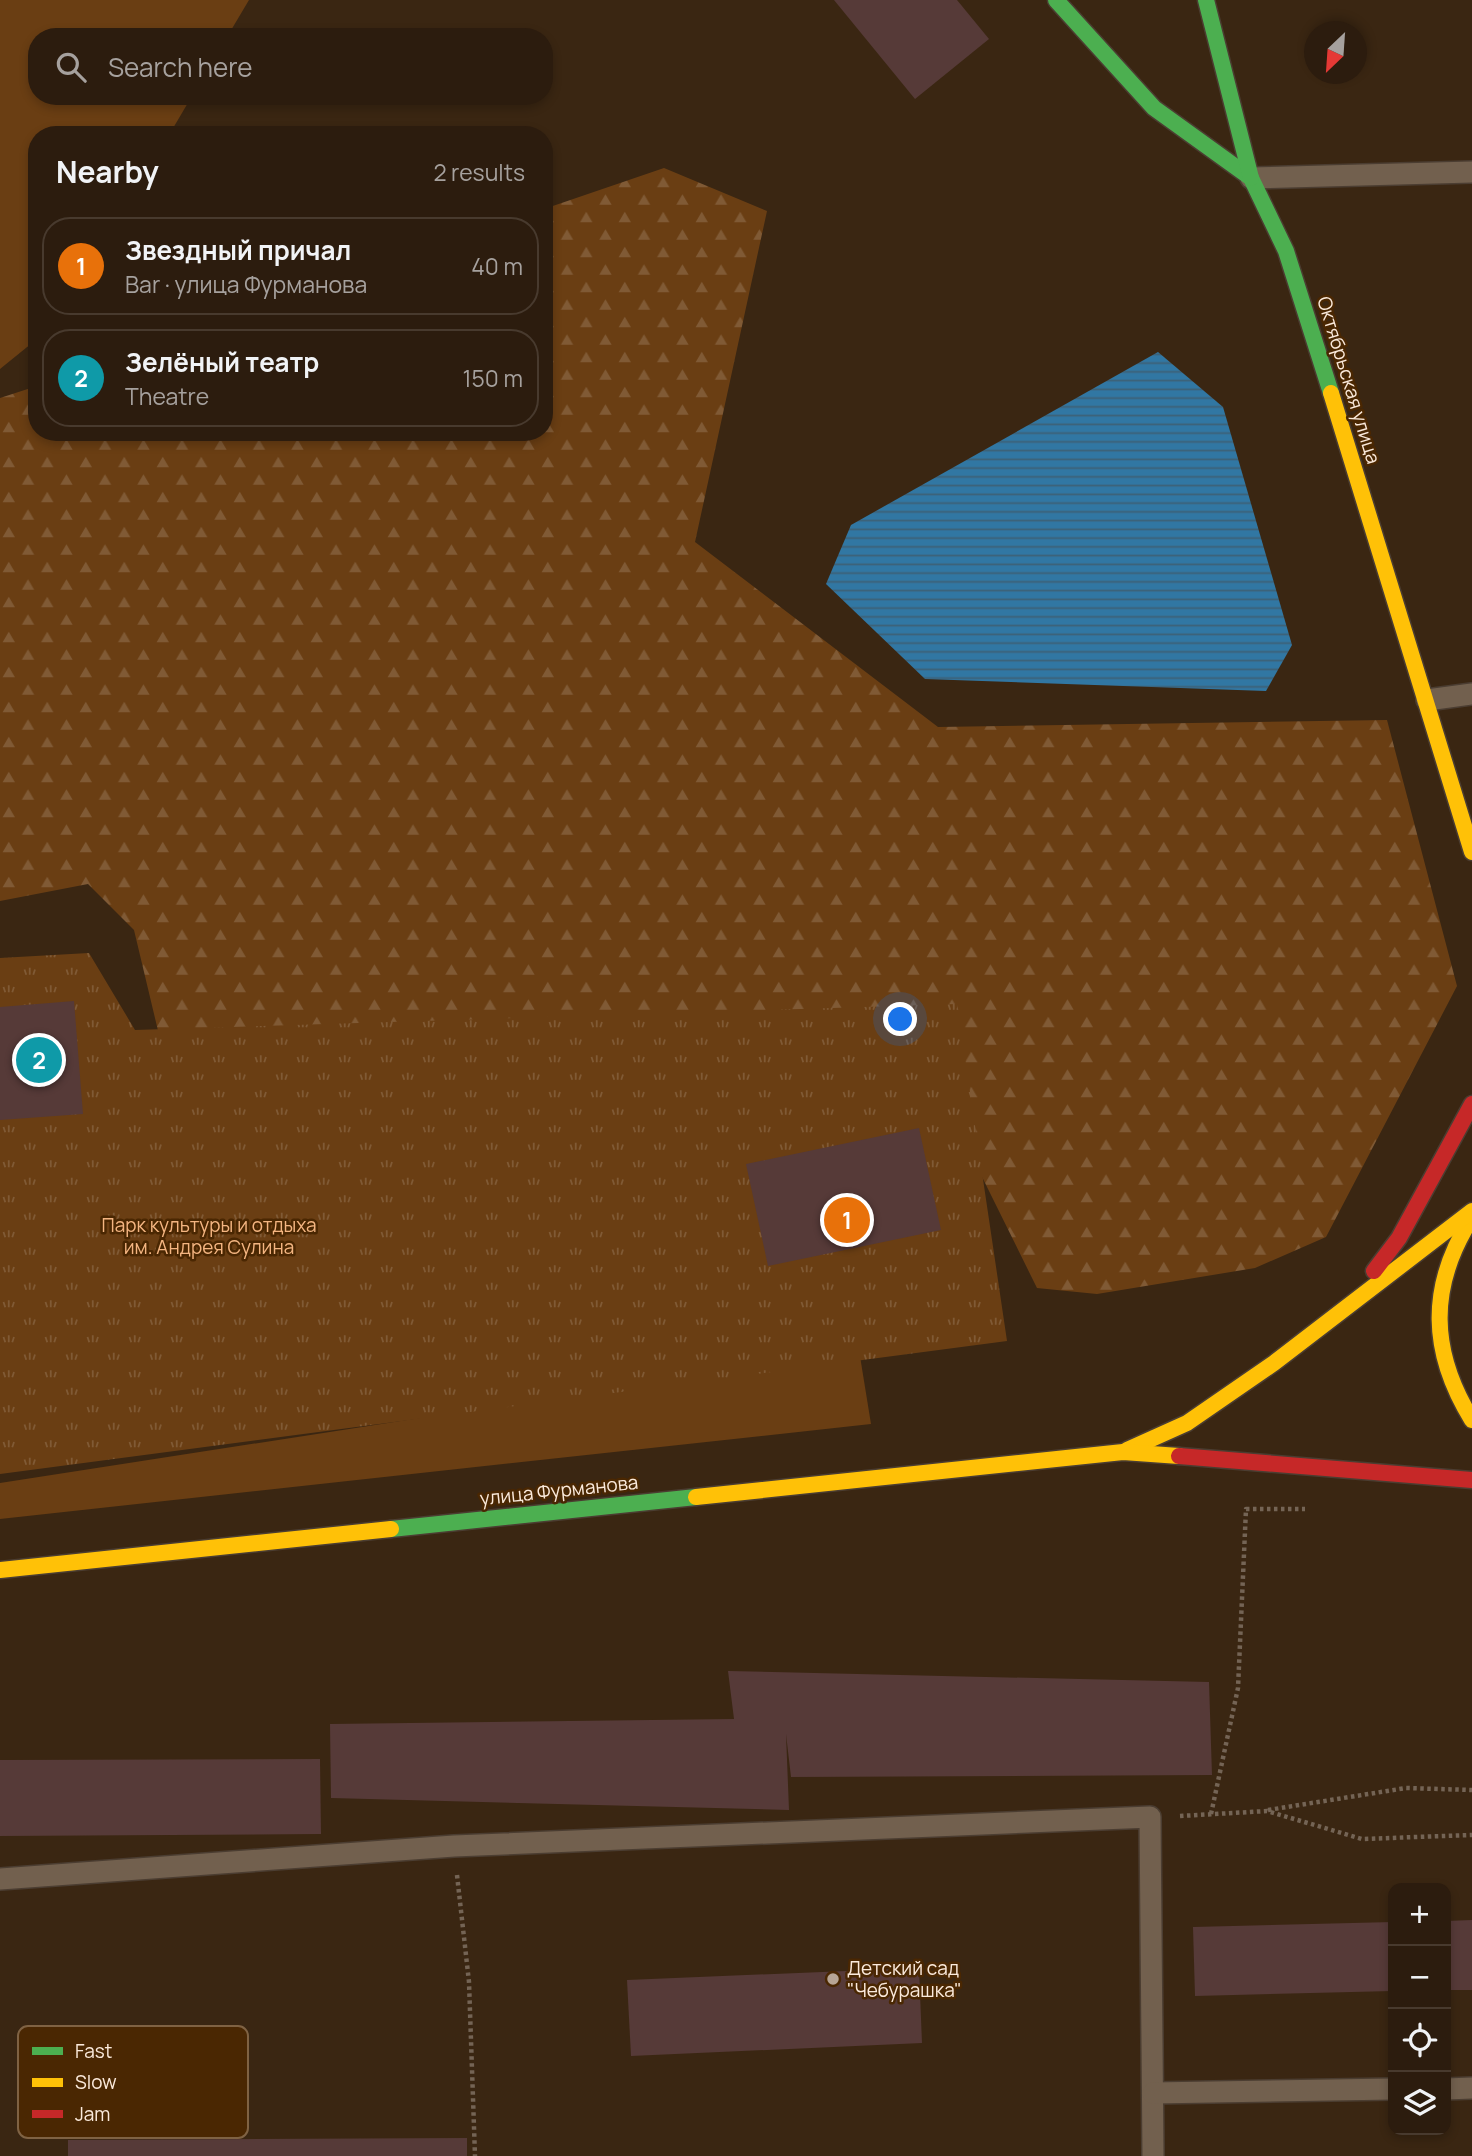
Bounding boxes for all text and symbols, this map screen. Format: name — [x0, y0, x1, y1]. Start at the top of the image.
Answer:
north arrow — [1304, 21, 1367, 84]
search box — [28, 28, 553, 105]
icon: search — [52, 48, 90, 86]
text: Search here — [108, 49, 253, 85]
text: Nearby — [56, 151, 159, 192]
text: 2 results — [433, 156, 525, 188]
text: Звездный причал — [125, 232, 351, 268]
text: 1 — [76, 250, 86, 282]
text: 40 m — [471, 250, 523, 282]
text: Bar · улица Фурманова — [125, 268, 367, 300]
street label: Октябрьская улица — [1311, 293, 1387, 467]
text: Зелёный театр — [125, 344, 319, 380]
text: 2 — [74, 362, 88, 394]
text: 150 m — [463, 362, 523, 394]
text: Theatre — [125, 380, 209, 412]
your location — [883, 1002, 917, 1036]
pin: 2 — [16, 1034, 62, 1086]
pin: 1 — [824, 1194, 870, 1246]
park label: Парк культуры и отдыха им. Андрея Сулина — [102, 1212, 316, 1260]
street label: улица Фурманова — [479, 1469, 639, 1511]
map controls — [1388, 1883, 1451, 2135]
button: + — [1388, 1883, 1451, 1946]
button: − — [1388, 1946, 1451, 2009]
place label: Детский сад "Чебурашка" — [847, 1955, 962, 2003]
marker: Детский сад "Чебурашка" — [825, 1971, 841, 1987]
button: locate — [1388, 2009, 1451, 2072]
legend — [18, 2026, 248, 2138]
text: Fast — [75, 2038, 112, 2064]
text: Slow — [75, 2069, 117, 2095]
button: layers — [1388, 2072, 1451, 2135]
text: Jam — [75, 2101, 110, 2127]

